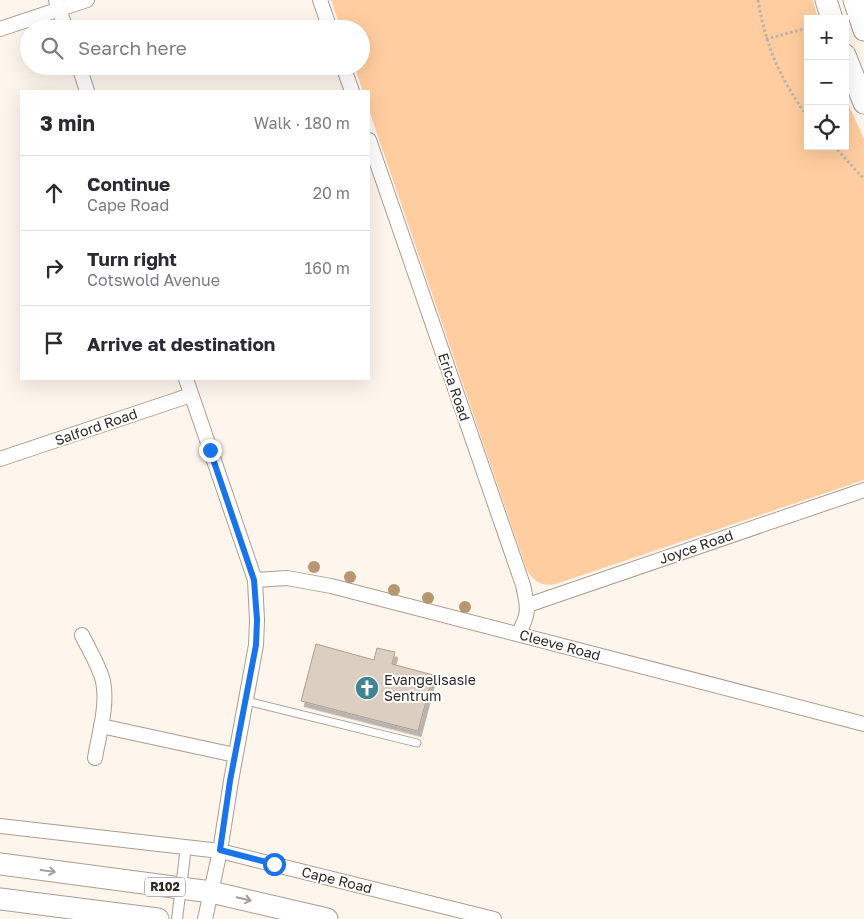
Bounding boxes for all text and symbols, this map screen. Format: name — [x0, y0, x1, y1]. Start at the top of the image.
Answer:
map controls — [804, 15, 849, 150]
button: + — [804, 15, 849, 60]
search box — [20, 20, 370, 75]
icon: search — [38, 34, 66, 62]
text: Search here — [78, 36, 187, 59]
button: − — [804, 60, 849, 105]
button: locate — [804, 105, 849, 150]
text: 3 min — [40, 110, 95, 136]
text: Walk · 180 m — [254, 113, 350, 133]
text: Continue — [87, 172, 170, 195]
icon: ahead — [40, 179, 68, 207]
text: 20 m — [313, 183, 350, 203]
text: Cape Road — [87, 195, 169, 215]
text: Turn right — [87, 247, 177, 270]
icon: right — [40, 254, 68, 282]
text: 160 m — [304, 258, 350, 278]
text: Cotswold Avenue — [87, 270, 220, 290]
icon: arrive — [40, 329, 68, 357]
text: Arrive at destination — [87, 332, 275, 355]
street label: Erica Road — [435, 350, 474, 423]
street label: Salford Road — [52, 404, 139, 449]
route end — [199, 439, 222, 462]
street label: Joyce Road — [657, 526, 735, 567]
street label: Cleeve Road — [518, 626, 603, 664]
place label: Evangelisasie Sentrum — [384, 671, 476, 704]
church icon: Evangelisasie Sentrum — [354, 675, 380, 701]
route start — [263, 853, 286, 876]
street label: Cape Road — [300, 863, 374, 896]
one-way arrow — [40, 866, 56, 876]
road number: R102 — [145, 878, 185, 896]
one-way arrow — [235, 895, 251, 904]

